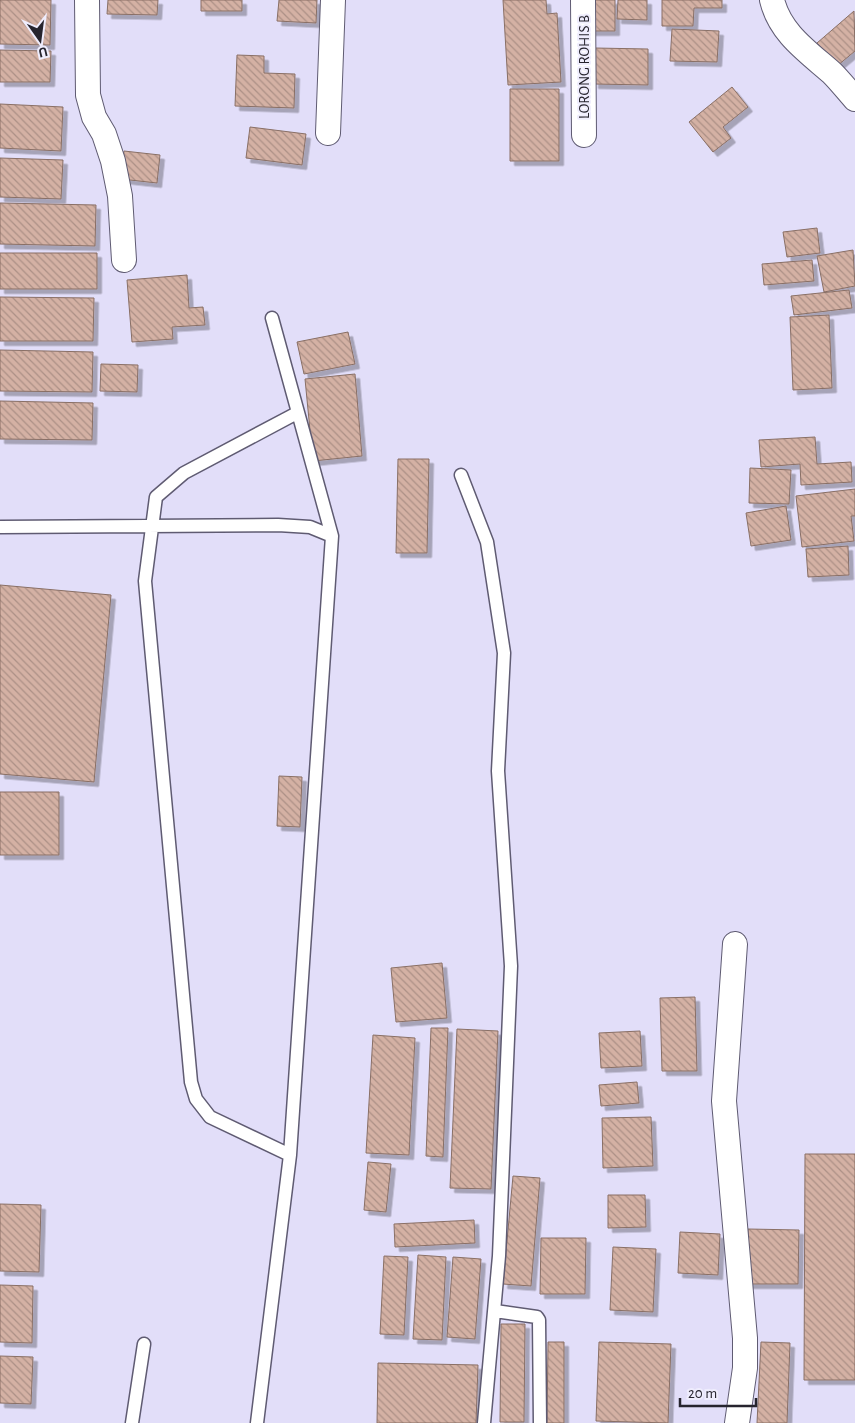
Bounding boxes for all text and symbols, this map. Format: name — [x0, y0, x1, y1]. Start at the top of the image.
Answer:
north arrow — [15, 15, 65, 65]
street label: LORONG ROHIS B — [577, 15, 592, 119]
text: U — [37, 44, 49, 60]
scale bar — [680, 1376, 756, 1408]
text: 20 m — [688, 1386, 717, 1401]

